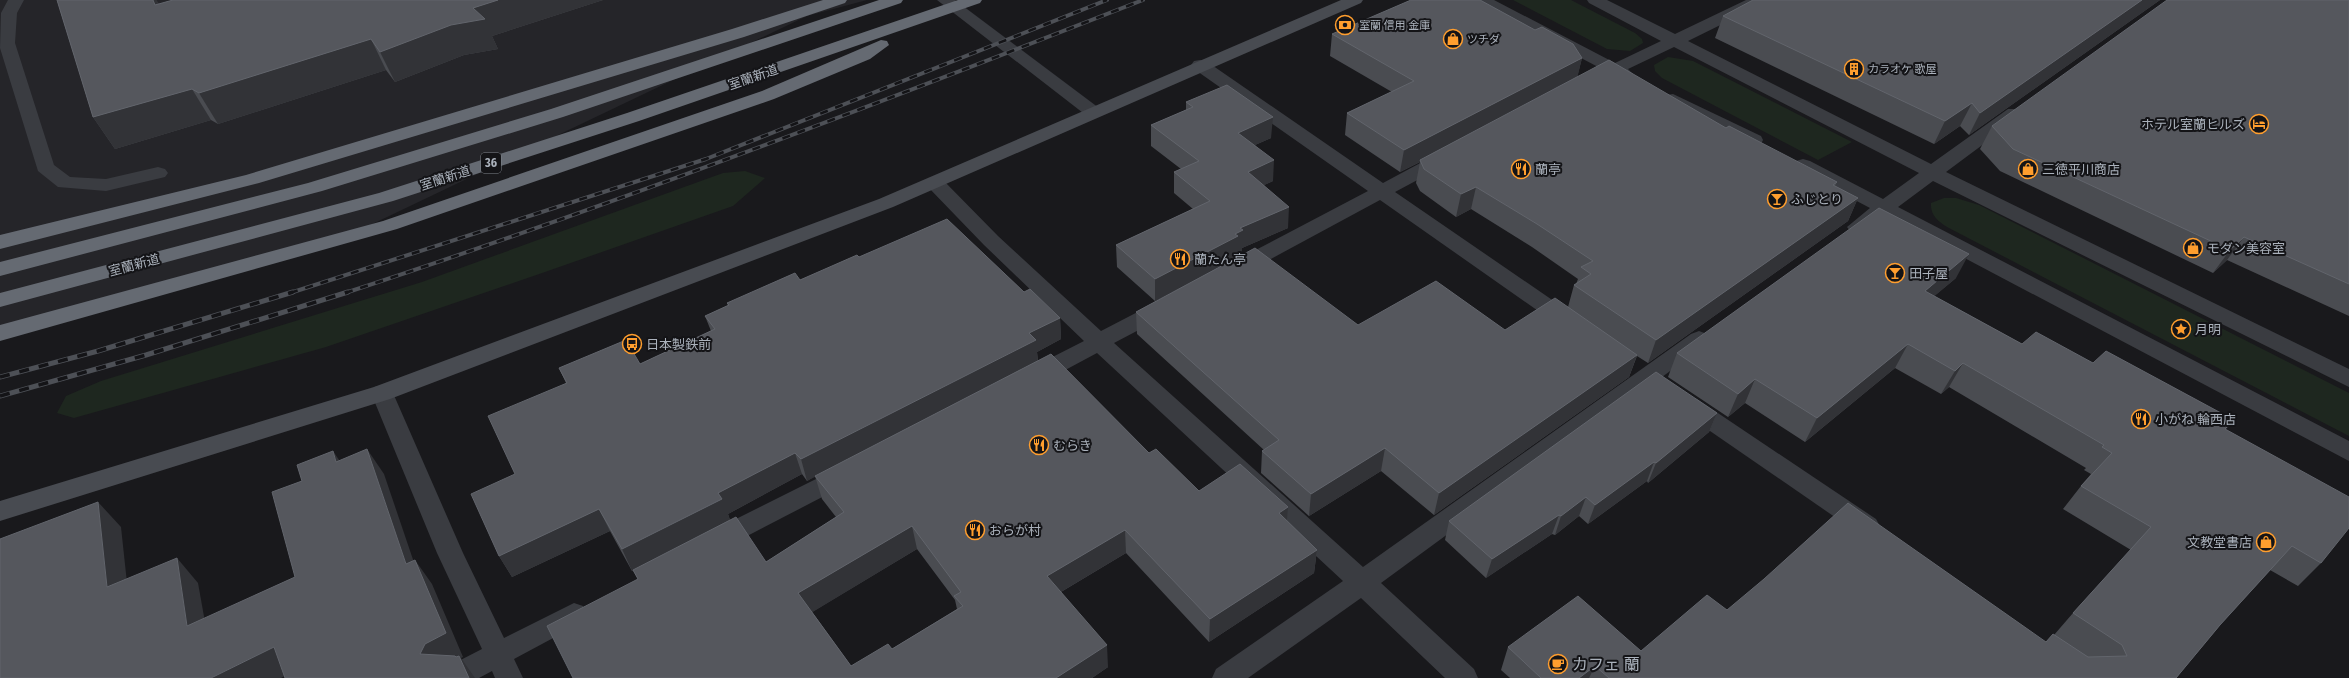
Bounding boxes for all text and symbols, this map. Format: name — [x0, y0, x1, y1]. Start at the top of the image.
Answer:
bank icon: 室蘭 信用 金庫 — [1334, 14, 1356, 36]
place label: 室蘭 信用 金庫 — [1359, 19, 1430, 32]
shop icon: ツチダ — [1442, 28, 1464, 50]
place label: ツチダ — [1467, 33, 1500, 46]
building icon: カラオケ 歌屋 — [1843, 58, 1865, 80]
street label: 室蘭新道 — [726, 61, 780, 93]
place label: カラオケ 歌屋 — [1868, 63, 1937, 76]
hotel icon: ホテル室蘭ヒルズ — [2248, 113, 2270, 135]
place label: ホテル室蘭ヒルズ — [2141, 117, 2245, 132]
road number: 36 — [481, 153, 501, 173]
restaurant icon: 蘭亭 — [1510, 158, 1532, 180]
shop icon: 三徳平川商店 — [2017, 158, 2039, 180]
place label: 蘭亭 — [1535, 162, 1561, 177]
place label: 三徳平川商店 — [2042, 162, 2120, 177]
street label: 室蘭新道 — [418, 163, 472, 193]
bar icon: ふじとり — [1766, 188, 1788, 210]
place label: ふじとり — [1791, 192, 1843, 207]
shop icon: モダン美容室 — [2182, 237, 2204, 259]
place label: モダン美容室 — [2207, 241, 2285, 256]
restaurant icon: 蘭たん亭 — [1169, 248, 1191, 270]
street label: 室蘭新道 — [107, 251, 161, 279]
place label: 蘭たん亭 — [1194, 252, 1246, 267]
bar icon: 田子屋 — [1884, 262, 1906, 284]
place label: 田子屋 — [1909, 266, 1948, 281]
place icon: 月明 — [2170, 318, 2192, 340]
place label: 月明 — [2195, 322, 2221, 337]
bus stop icon: 日本製鉄前 — [621, 333, 643, 355]
place label: 日本製鉄前 — [646, 337, 711, 352]
restaurant icon: 小がね 輪西店 — [2130, 408, 2152, 430]
place label: 小がね 輪西店 — [2155, 412, 2236, 427]
restaurant icon: むらき — [1028, 434, 1050, 456]
place label: むらき — [1053, 438, 1092, 453]
restaurant icon: おらが村 — [964, 519, 986, 541]
place label: おらが村 — [989, 523, 1041, 538]
shop icon: 文教堂書店 — [2255, 531, 2277, 553]
place label: 文教堂書店 — [2187, 535, 2252, 550]
cafe icon: カフェ 蘭 — [1547, 653, 1569, 675]
place label: カフェ 蘭 — [1572, 655, 1640, 674]

